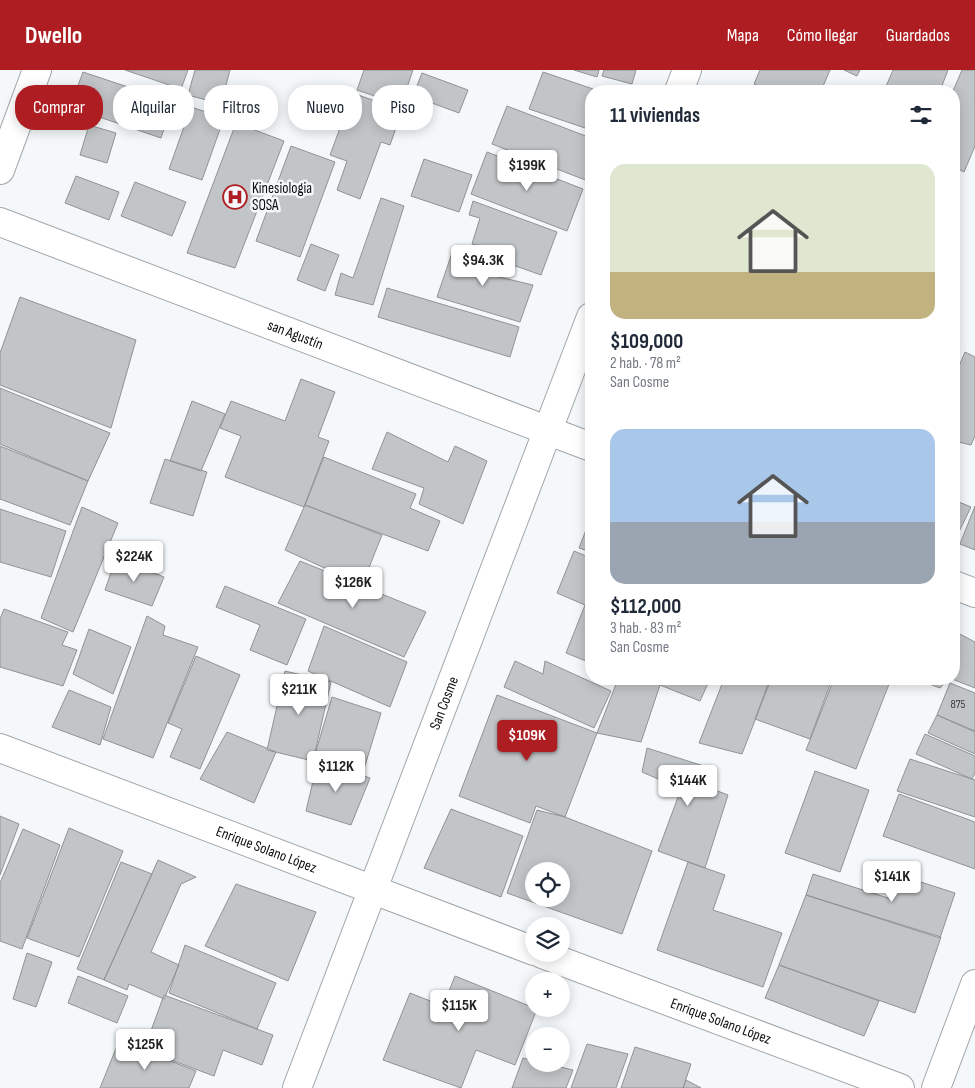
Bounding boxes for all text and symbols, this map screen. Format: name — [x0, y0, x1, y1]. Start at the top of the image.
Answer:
text: Dwello — [25, 21, 82, 50]
text: Mapa — [727, 25, 759, 46]
text: Cómo llegar — [787, 25, 858, 46]
text: Guardados — [886, 25, 950, 46]
chip: Comprar — [15, 85, 103, 130]
chip: Alquilar — [113, 85, 194, 130]
chip: Filtros — [204, 85, 278, 130]
chip: Nuevo — [288, 85, 362, 130]
chip: Piso — [372, 85, 433, 130]
icon: filters — [907, 101, 935, 129]
text: 11 viviendas — [610, 103, 700, 128]
pin: $199K — [492, 150, 562, 192]
text: $199K — [508, 156, 546, 175]
place label: Kinesiologia SOSA — [252, 179, 312, 215]
hospital icon: Kinesiologia SOSA — [222, 184, 248, 210]
icon: home — [728, 196, 818, 286]
pin: $94.3K — [442, 244, 524, 287]
text: $94.3K — [462, 251, 504, 270]
street label: san Agustín — [265, 316, 326, 354]
text: $109,000 — [610, 329, 683, 354]
text: 2 hab. · 78 m² — [610, 354, 681, 373]
text: San Cosme — [610, 373, 669, 392]
icon: home — [728, 461, 818, 551]
pin: $224K — [99, 540, 169, 583]
text: $224K — [115, 547, 153, 566]
pin: $126K — [318, 566, 388, 609]
text: $126K — [334, 573, 372, 592]
text: $112,000 — [610, 594, 681, 619]
text: 3 hab. · 83 m² — [610, 619, 682, 638]
text: San Cosme — [610, 638, 669, 657]
pin: $211K — [264, 674, 334, 716]
street label: San Cosme — [426, 674, 463, 733]
text: $211K — [281, 680, 317, 699]
house number: 875 — [951, 697, 966, 712]
pin: $109K — [492, 720, 562, 762]
text: $109K — [508, 726, 546, 745]
pin: $112K — [301, 750, 371, 793]
text: $112K — [318, 757, 354, 776]
pin: $144K — [653, 764, 723, 807]
text: $144K — [669, 771, 707, 790]
street label: Enrique Solano López — [213, 822, 320, 878]
pin: $141K — [857, 860, 927, 903]
map controls — [525, 862, 570, 1072]
button: locate — [525, 862, 570, 907]
text: $141K — [874, 867, 910, 886]
button: layers — [525, 917, 570, 962]
button: + — [525, 972, 570, 1017]
pin: $115K — [424, 990, 494, 1032]
street label: Enrique Solano López — [668, 994, 774, 1049]
text: $115K — [441, 996, 477, 1015]
button: − — [525, 1027, 570, 1072]
pin: $125K — [110, 1028, 180, 1071]
text: $125K — [127, 1035, 163, 1054]

